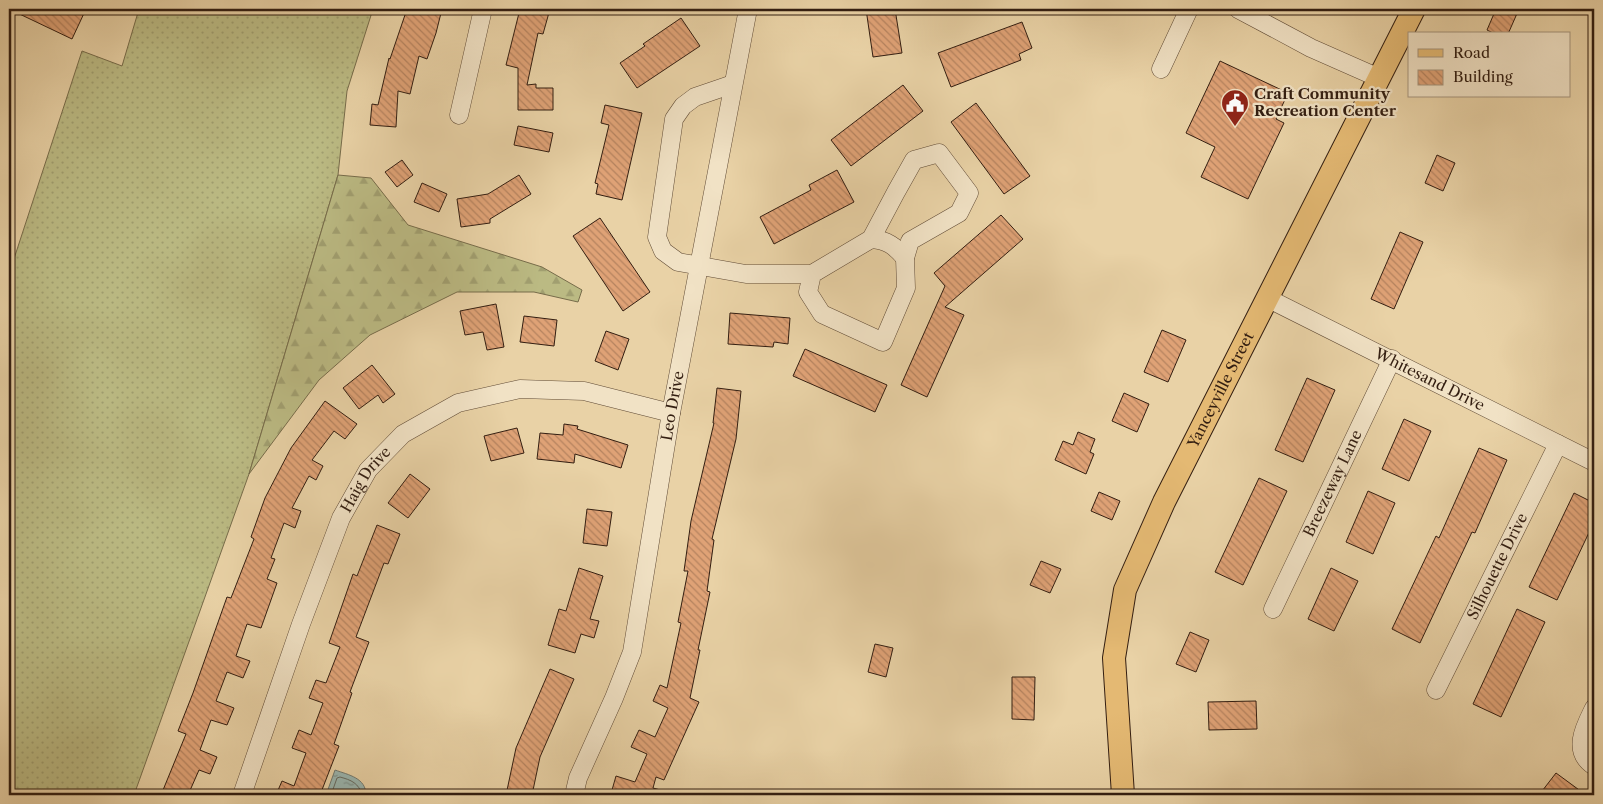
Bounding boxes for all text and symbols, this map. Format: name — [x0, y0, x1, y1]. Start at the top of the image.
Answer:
legend — [1408, 32, 1570, 98]
text: Road — [1453, 43, 1490, 62]
text: Building — [1453, 67, 1513, 86]
place label: Craft Community Recreation Center — [1254, 84, 1397, 120]
public building icon: Craft Community Recreation Center — [1220, 88, 1250, 127]
street label: Yanceyville Street — [1183, 328, 1258, 452]
street label: Whitesand Drive — [1371, 343, 1488, 415]
street label: Leo Drive — [657, 369, 688, 442]
street label: Breezeway Lane — [1299, 427, 1366, 540]
street label: Haig Drive — [336, 442, 395, 516]
street label: Silhouette Drive — [1463, 510, 1531, 622]

